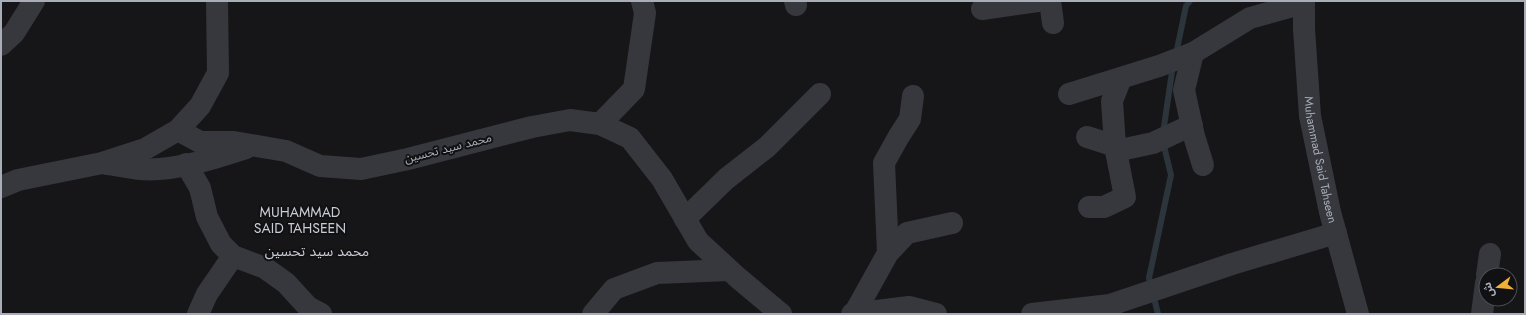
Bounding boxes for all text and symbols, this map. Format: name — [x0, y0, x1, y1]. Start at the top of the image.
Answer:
street label: Muhammad Said Tahseen — [1300, 96, 1342, 225]
street label: محمد سید تحسین — [402, 128, 494, 168]
district label: MUHAMMAD SAID TAHSEEN — [254, 202, 346, 238]
district label: محمد سید تحسین — [265, 241, 369, 261]
north arrow — [1478, 267, 1518, 307]
text: ش — [1479, 280, 1498, 299]

